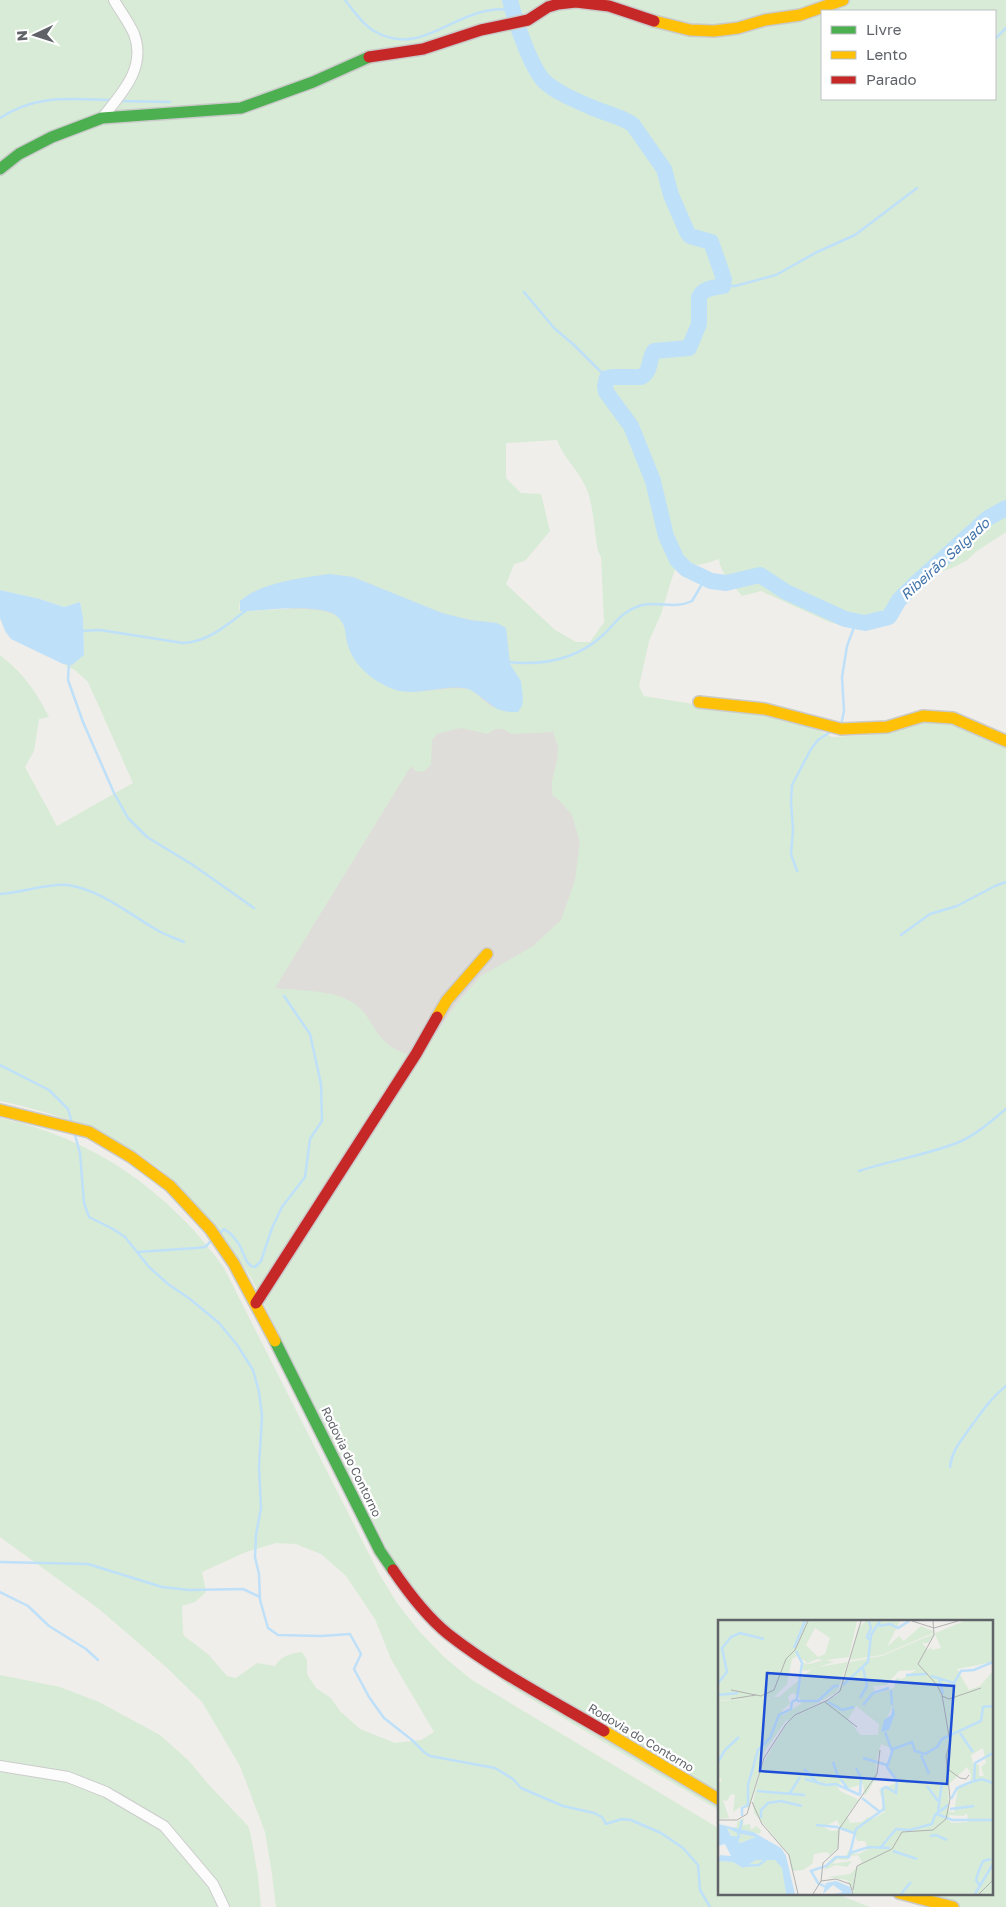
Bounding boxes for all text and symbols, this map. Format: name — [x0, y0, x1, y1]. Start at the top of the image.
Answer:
north arrow — [10, 10, 60, 60]
legend — [821, 10, 996, 100]
text: Livre — [866, 20, 902, 38]
text: N — [13, 30, 30, 42]
text: Lento — [866, 45, 907, 63]
text: Parado — [866, 70, 917, 88]
water label: Ribeirão Salgado — [897, 513, 994, 603]
street label: Rodovia do Contorno — [318, 1404, 385, 1519]
inset map — [718, 1620, 994, 1894]
street label: Rodovia do Contorno — [586, 1700, 697, 1775]

